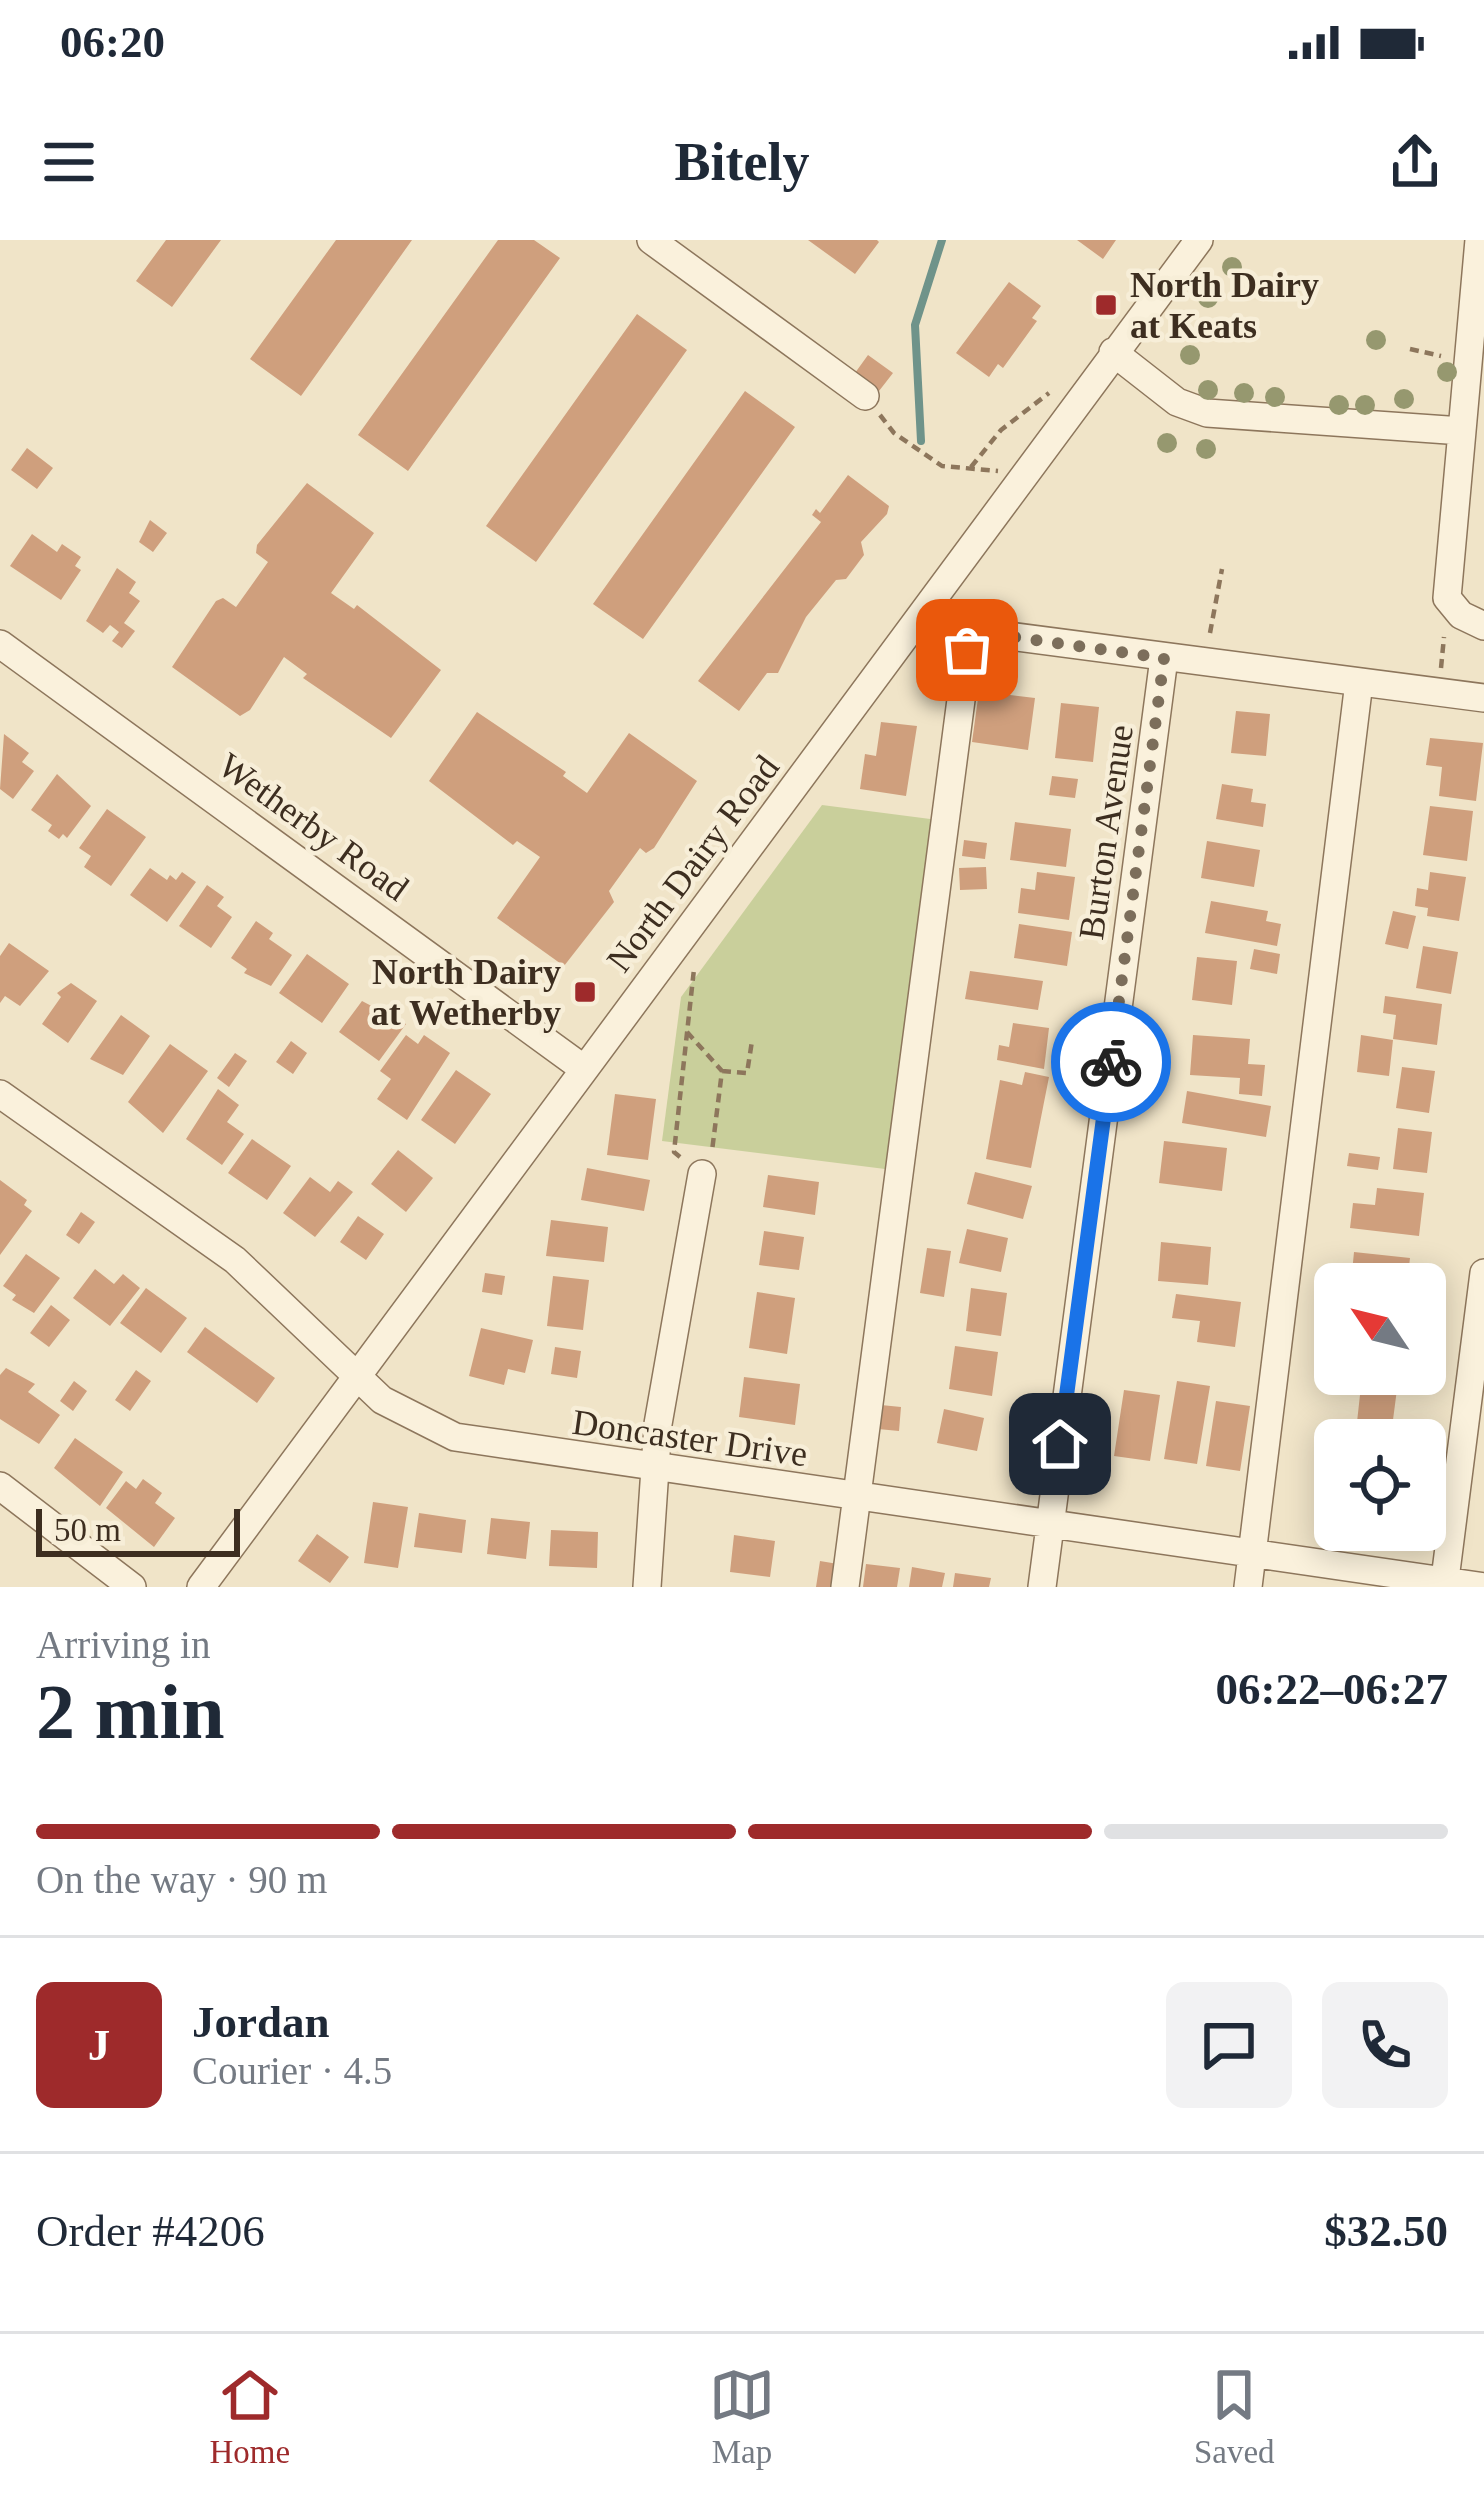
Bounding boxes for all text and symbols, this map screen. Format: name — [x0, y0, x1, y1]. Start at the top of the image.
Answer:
text: 06:20 — [60, 17, 165, 67]
icon: menu — [36, 129, 102, 195]
icon: share — [1382, 129, 1448, 195]
text: Bitely — [675, 132, 809, 192]
place label: North Dairy at Keats — [1130, 265, 1319, 346]
marker: North Dairy at Keats — [1093, 292, 1119, 318]
pin — [916, 599, 1018, 701]
icon: bag — [934, 617, 1000, 683]
street label: Burton Avenue — [1071, 722, 1141, 942]
street label: Wetherby Road — [211, 745, 416, 909]
street label: North Dairy Road — [599, 748, 787, 979]
place label: North Dairy at Wetherby — [371, 952, 561, 1033]
marker: North Dairy at Wetherby — [572, 979, 598, 1005]
courier — [1051, 1002, 1171, 1122]
icon: bike — [1078, 1029, 1144, 1095]
north arrow — [1314, 1263, 1446, 1395]
map controls — [1314, 1263, 1446, 1551]
pin — [1009, 1393, 1111, 1495]
street label: Doncaster Drive — [570, 1402, 810, 1474]
icon: home — [1027, 1411, 1093, 1477]
button: locate — [1314, 1419, 1446, 1551]
scale bar — [36, 1503, 240, 1556]
text: 50 m — [54, 1512, 121, 1548]
text: Arriving in — [36, 1623, 210, 1666]
text: 06:22–06:27 — [1216, 1664, 1448, 1714]
text: 2 min — [36, 1668, 225, 1755]
text: On the way · 90 m — [36, 1858, 327, 1901]
button: chat — [1166, 1982, 1292, 2108]
button: phone — [1322, 1982, 1448, 2108]
text: Jordan — [192, 1997, 330, 2047]
text: J — [88, 2020, 110, 2070]
text: Courier · 4.5 — [192, 2049, 392, 2092]
text: Order #4206 — [36, 2206, 265, 2256]
text: $32.50 — [1324, 2206, 1448, 2256]
tab: Home — [209, 2362, 290, 2471]
tab: Map — [709, 2362, 775, 2471]
tab: Saved — [1194, 2362, 1275, 2471]

